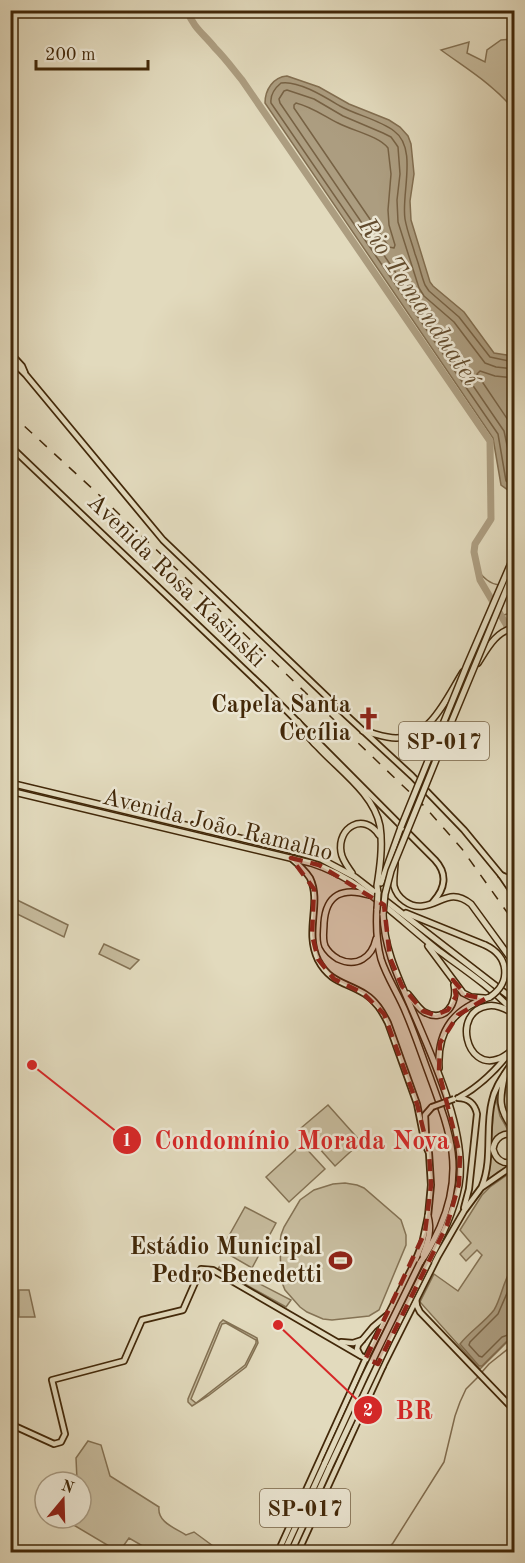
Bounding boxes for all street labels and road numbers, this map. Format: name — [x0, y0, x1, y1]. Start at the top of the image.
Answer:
street label: Avenida Rosa Kasinski — [82, 490, 269, 672]
road number: SP-017 — [399, 722, 489, 760]
street label: Avenida João Ramalho — [100, 786, 335, 866]
road number: SP-017 — [260, 1489, 350, 1527]

